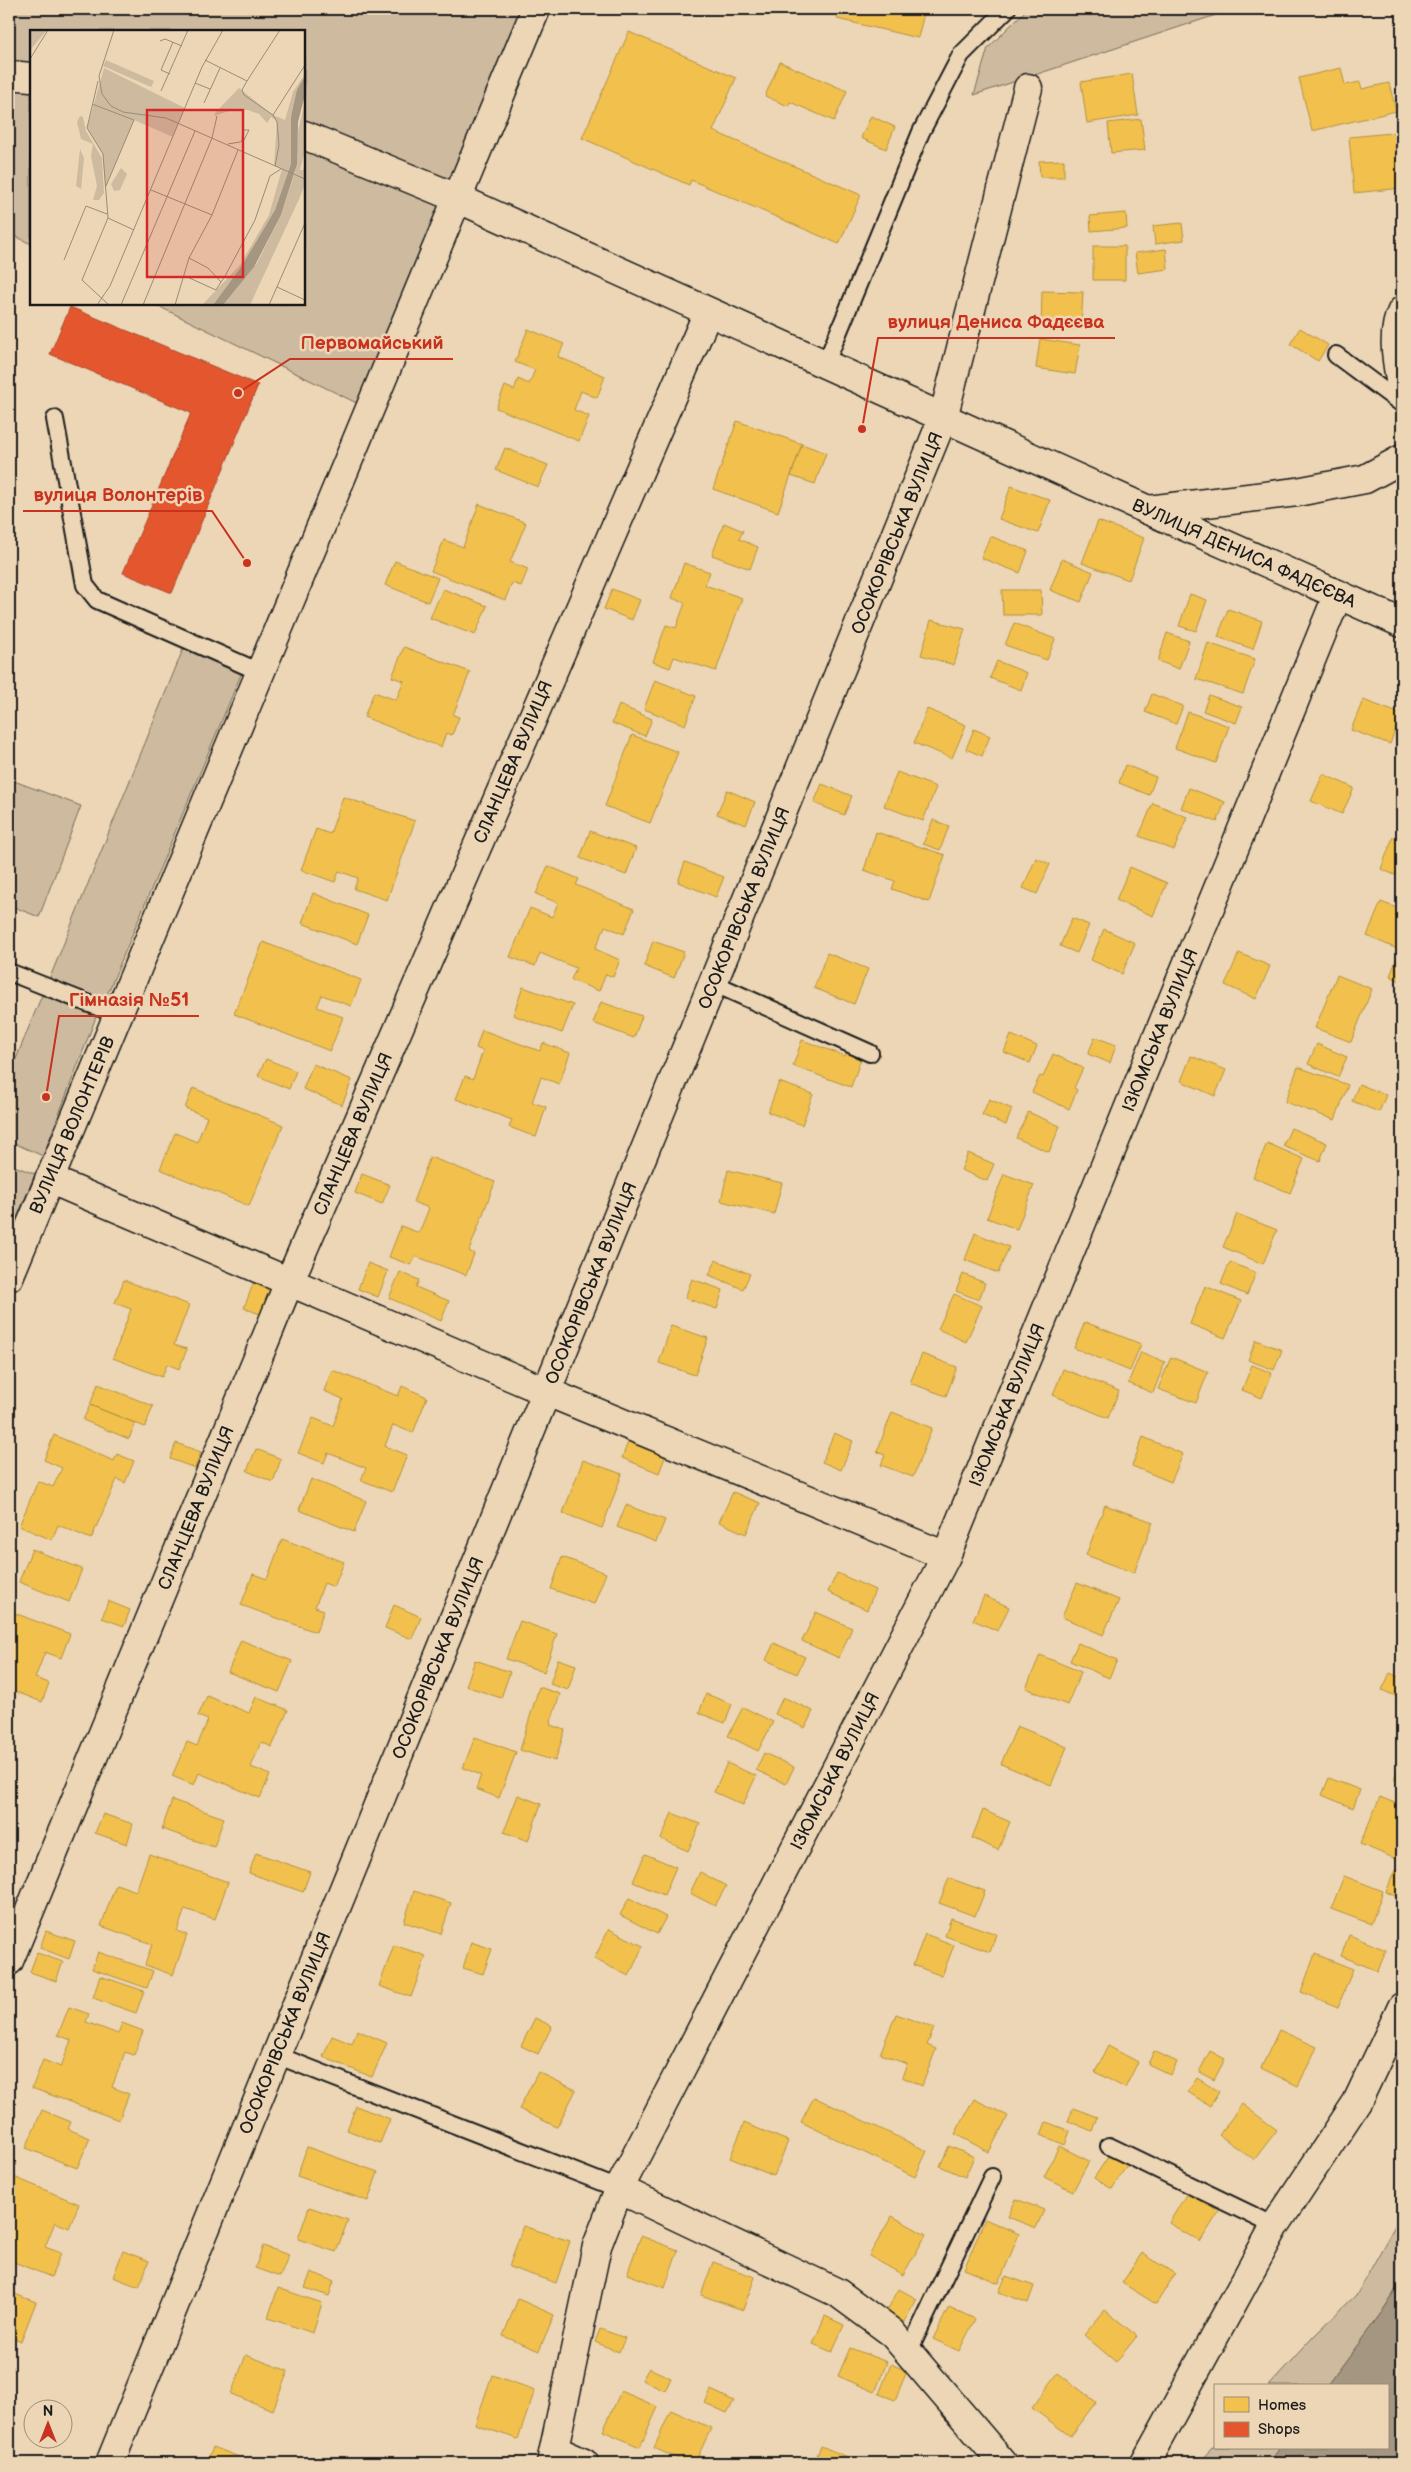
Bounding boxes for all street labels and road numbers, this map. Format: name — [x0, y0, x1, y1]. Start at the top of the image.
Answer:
street label: ОСОКОРІВСЬКА ВУЛИЦЯ — [847, 429, 948, 637]
street label: ВУЛИЦЯ ДЕНИСА ФАДЄЄВА — [1129, 495, 1359, 612]
street label: СЛАНЦЕВА ВУЛИЦЯ — [470, 678, 557, 847]
street label: ОСОКОРІВСЬКА ВУЛИЦЯ — [694, 804, 795, 1012]
street label: ІЗЮМСЬКА ВУЛИЦЯ — [1118, 946, 1203, 1115]
street label: ВУЛИЦЯ ВОЛОНТЕРІВ — [25, 1033, 119, 1217]
street label: СЛАНЦЕВА ВУЛИЦЯ — [310, 1050, 397, 1219]
street label: ОСОКОРІВСЬКА ВУЛИЦЯ — [541, 1179, 642, 1387]
street label: ІЗЮМСЬКА ВУЛИЦЯ — [965, 1321, 1050, 1490]
street label: СЛАНЦЕВА ВУЛИЦЯ — [154, 1423, 239, 1593]
street label: ОСОКОРІВСЬКА ВУЛИЦЯ — [388, 1554, 489, 1762]
street label: ІЗЮМСЬКА ВУЛИЦЯ — [787, 1689, 884, 1854]
street label: ОСОКОРІВСЬКА ВУЛИЦЯ — [235, 1929, 336, 2137]

